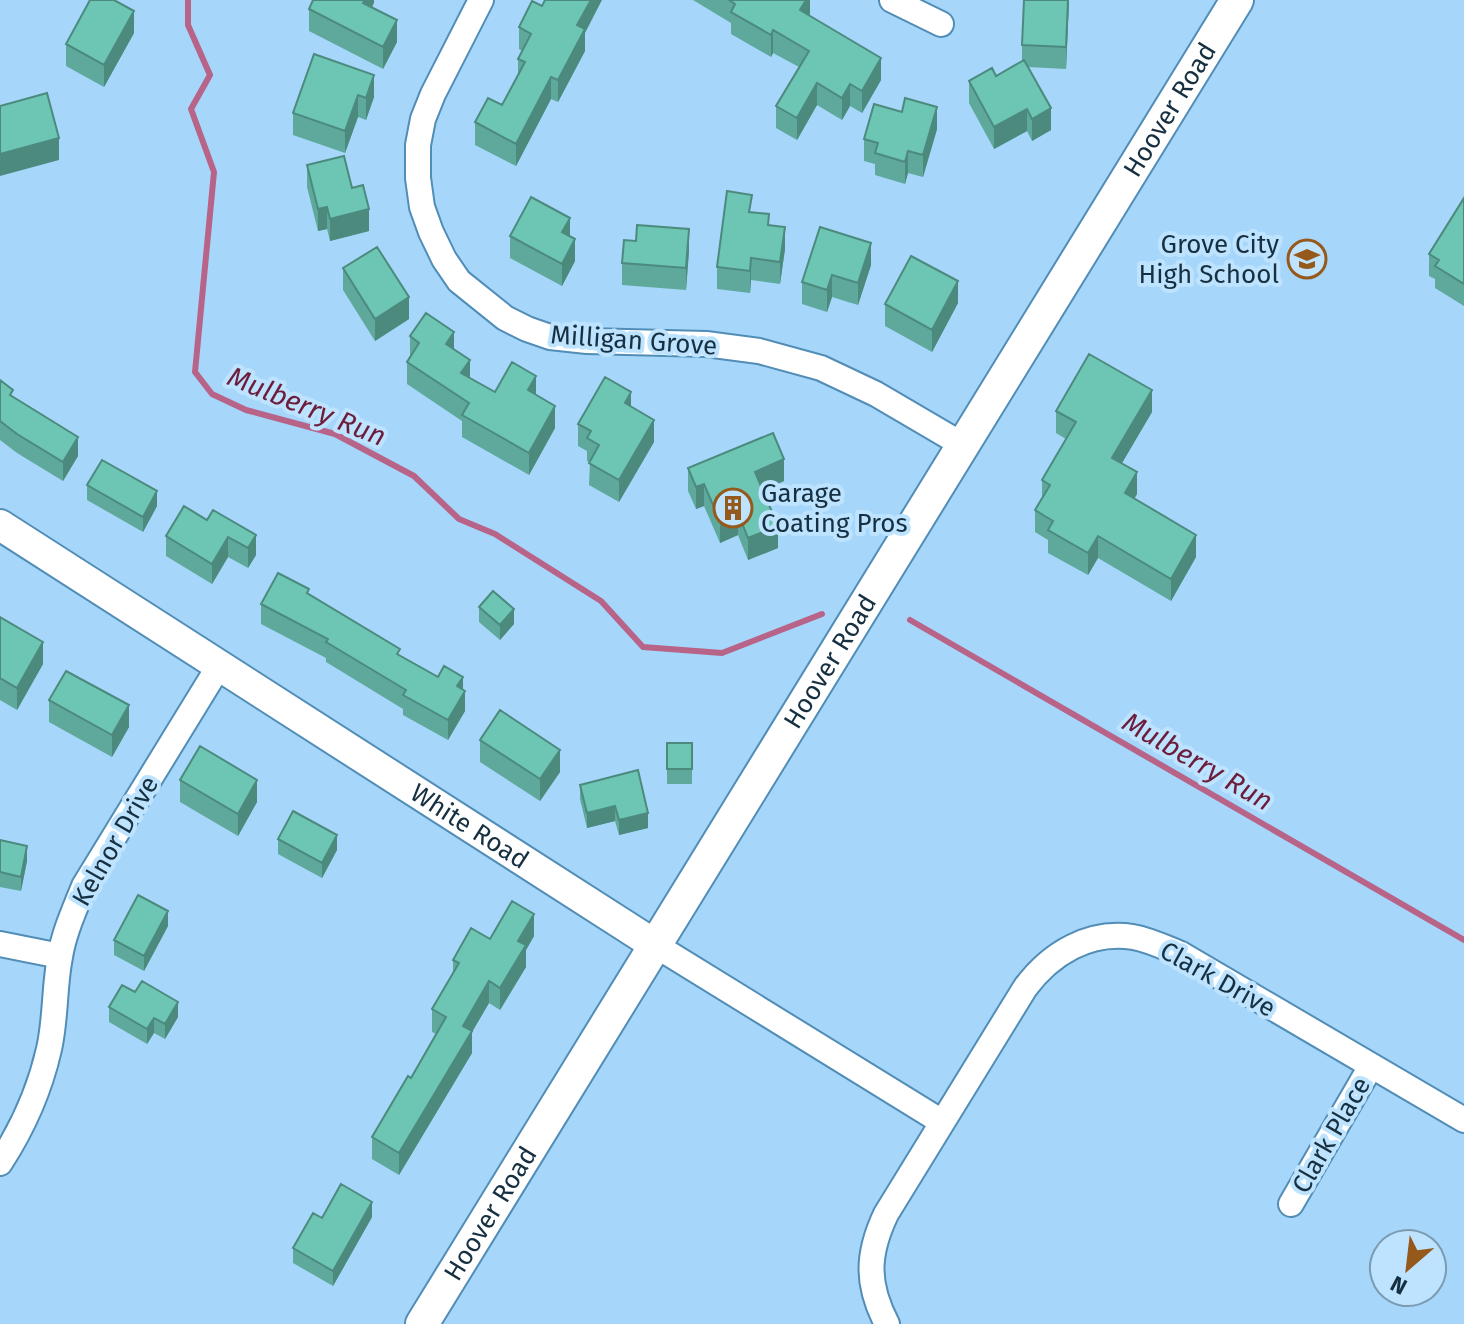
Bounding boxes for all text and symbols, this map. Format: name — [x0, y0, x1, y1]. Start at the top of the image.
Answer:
street label: Hoover Road — [1117, 37, 1223, 183]
place label: Grove City High School — [1139, 229, 1279, 290]
school or university icon: Grove City High School — [1286, 238, 1328, 280]
street label: Milligan Grove — [550, 319, 718, 362]
water label: Mulberry Run — [223, 360, 391, 453]
place label: Garage Coating Pros — [761, 478, 908, 539]
building icon: Garage Coating Pros — [712, 487, 754, 529]
street label: Hoover Road — [777, 589, 883, 734]
water label: Mulberry Run — [1117, 705, 1279, 818]
street label: Kelnor Drive — [66, 771, 165, 912]
street label: White Road — [405, 777, 534, 876]
street label: Clark Drive — [1155, 935, 1281, 1024]
street label: Clark Place — [1286, 1072, 1377, 1199]
street label: Hoover Road — [438, 1141, 544, 1286]
north arrow — [1368, 1228, 1448, 1308]
text: N — [1386, 1270, 1412, 1301]

